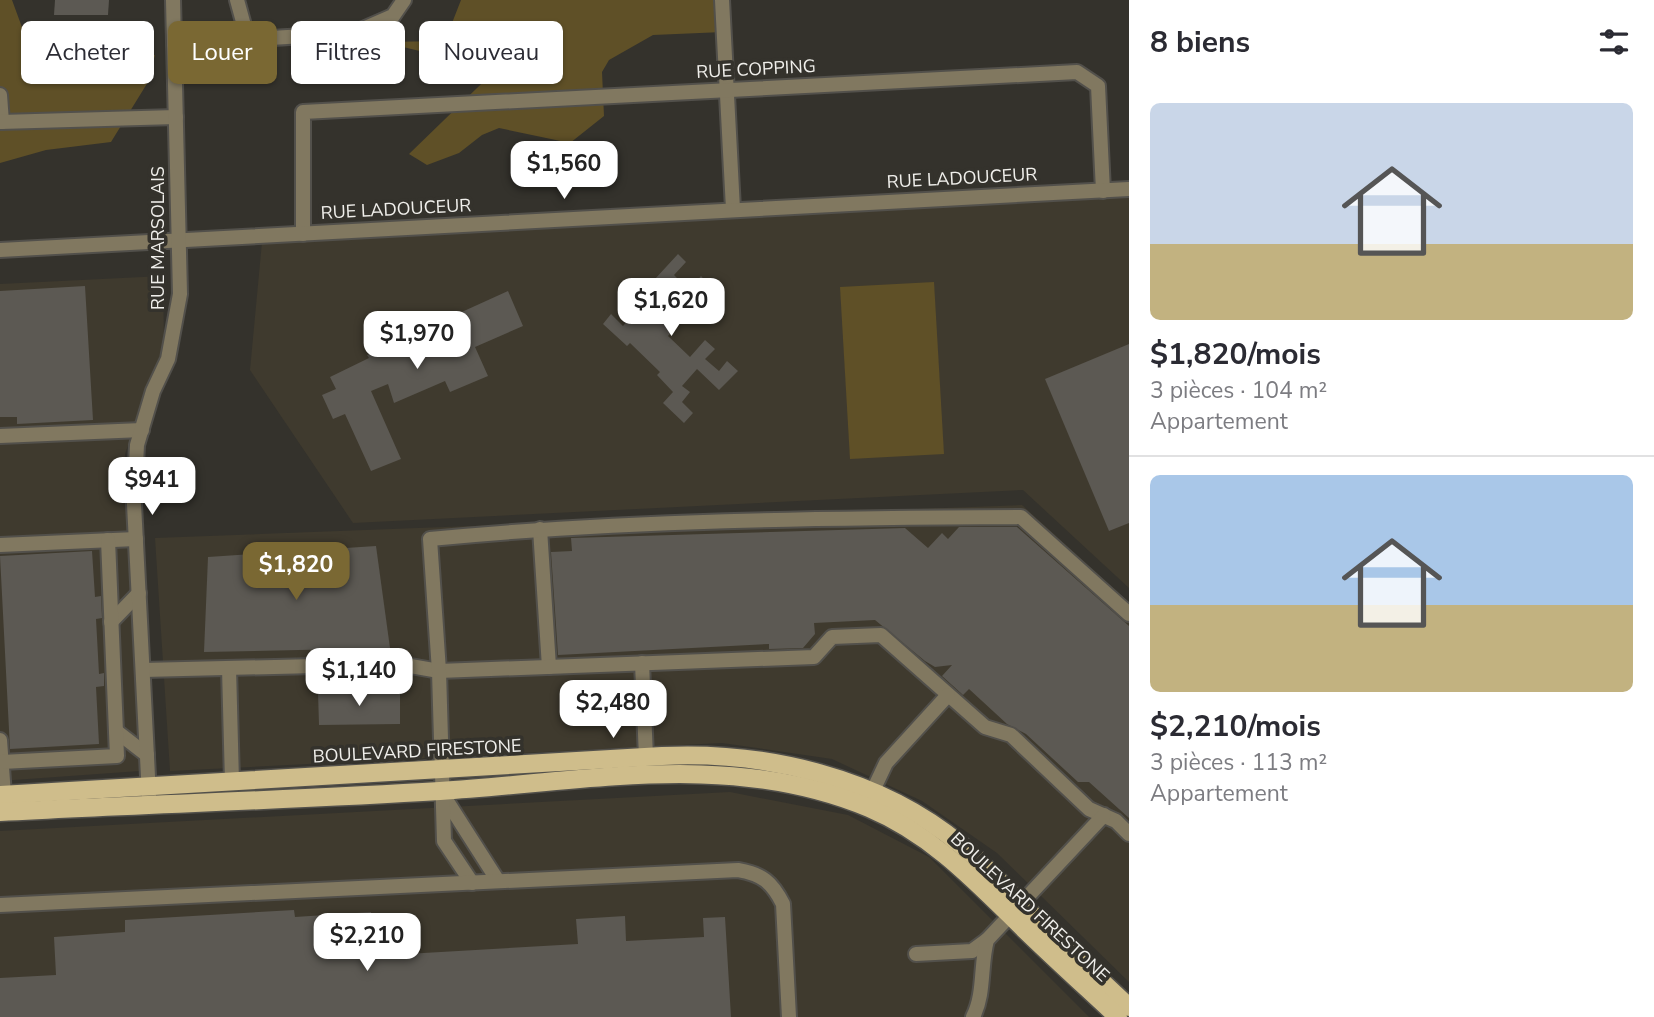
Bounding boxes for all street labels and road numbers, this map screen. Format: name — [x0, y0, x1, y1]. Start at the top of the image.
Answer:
street label: RUE COPPING — [696, 54, 816, 84]
street label: RUE LADOUCEUR — [886, 162, 1038, 194]
street label: RUE MARSOLAIS — [146, 166, 170, 310]
street label: RUE LADOUCEUR — [320, 193, 472, 225]
street label: BOULEVARD FIRESTONE — [312, 734, 522, 768]
street label: BOULEVARD FIRESTONE — [945, 827, 1115, 987]

